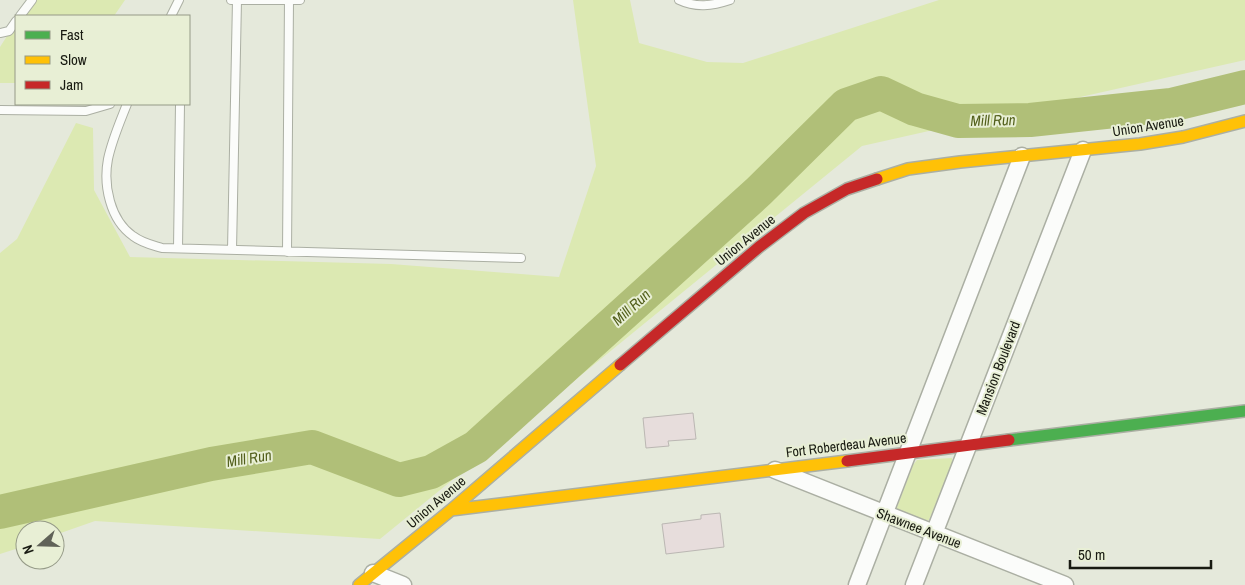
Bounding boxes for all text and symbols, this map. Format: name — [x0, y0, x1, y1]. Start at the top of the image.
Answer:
legend — [15, 15, 190, 105]
text: Fast — [60, 24, 84, 45]
text: Slow — [60, 49, 87, 70]
text: Jam — [60, 74, 83, 95]
water label: Mill Run — [970, 109, 1016, 131]
street label: Union Avenue — [1111, 111, 1185, 141]
street label: Union Avenue — [711, 210, 779, 270]
water label: Mill Run — [607, 284, 655, 330]
street label: Mansion Boulevard — [972, 319, 1024, 417]
street label: Fort Roberdeau Avenue — [785, 429, 907, 461]
water label: Mill Run — [225, 444, 273, 472]
street label: Union Avenue — [403, 472, 469, 532]
street label: Shawnee Avenue — [874, 504, 964, 552]
north arrow — [15, 520, 65, 570]
scale bar — [1070, 538, 1211, 570]
text: N — [18, 542, 38, 556]
text: 50 m — [1078, 544, 1105, 565]

